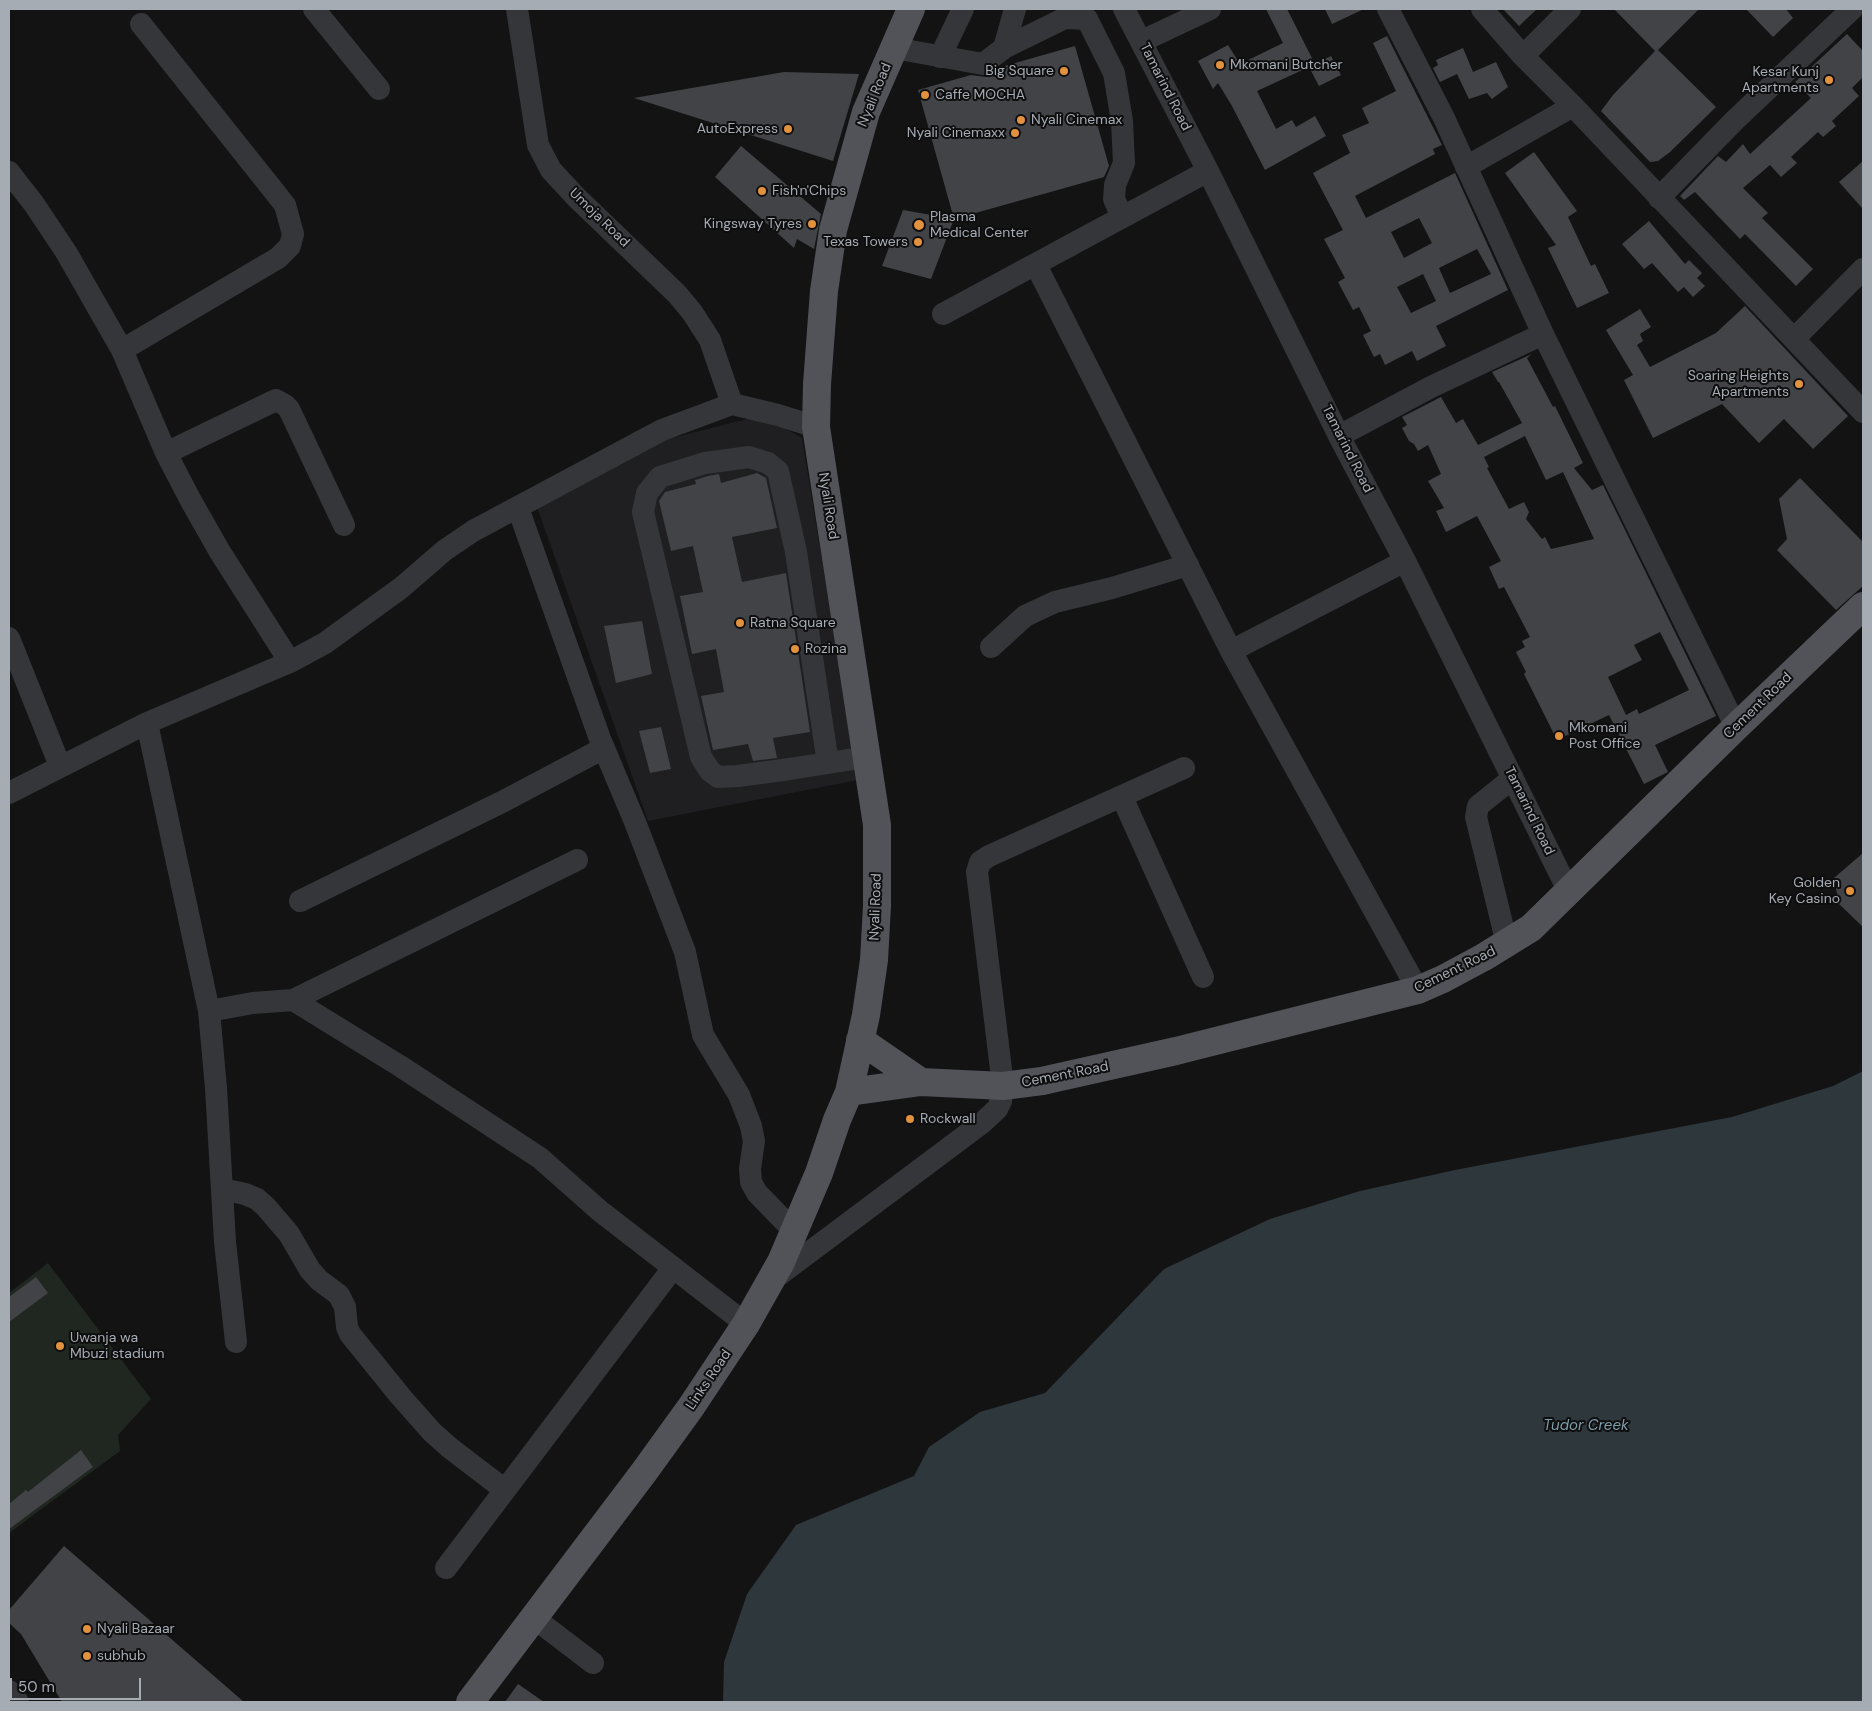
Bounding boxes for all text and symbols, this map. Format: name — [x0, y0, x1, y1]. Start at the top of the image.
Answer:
street label: Tamarind Road — [1136, 40, 1194, 134]
place label: Mkomani Butcher — [1230, 57, 1343, 73]
marker: Mkomani Butcher — [1214, 59, 1226, 71]
street label: Nyali Road — [855, 61, 895, 129]
place label: Big Square — [985, 63, 1054, 79]
place label: Kesar Kunj Apartments — [1742, 64, 1819, 96]
marker: Big Square — [1058, 65, 1070, 77]
marker: Kesar Kunj Apartments — [1823, 74, 1835, 86]
place label: Caffe MOCHA — [935, 87, 1025, 103]
marker: Caffe MOCHA — [919, 89, 931, 101]
place label: Nyali Cinemax — [1031, 112, 1122, 128]
marker: Nyali Cinemax — [1015, 114, 1027, 126]
place label: AutoExpress — [697, 121, 778, 137]
marker: AutoExpress — [782, 123, 794, 135]
place label: Nyali Cinemaxx — [907, 125, 1005, 141]
marker: Nyali Cinemaxx — [1009, 127, 1021, 139]
place label: Fish'n'Chips — [772, 183, 846, 199]
street label: Umoja Road — [565, 185, 633, 251]
marker: Fish'n'Chips — [756, 185, 768, 197]
place label: Plasma Medical Center — [930, 209, 1029, 242]
place label: Kingsway Tyres — [704, 216, 802, 232]
marker: Kingsway Tyres — [806, 218, 818, 230]
marker: Plasma Medical Center — [912, 218, 926, 232]
place label: Texas Towers — [823, 234, 908, 250]
marker: Texas Towers — [912, 236, 924, 248]
place label: Soaring Heights Apartments — [1688, 368, 1789, 401]
marker: Soaring Heights Apartments — [1793, 378, 1805, 390]
street label: Tamarind Road — [1318, 402, 1376, 496]
street label: Nyali Road — [814, 471, 842, 541]
place label: Ratna Square — [750, 615, 836, 631]
marker: Ratna Square — [734, 617, 746, 629]
place label: Rozina — [805, 641, 847, 657]
marker: Rozina — [789, 643, 801, 655]
street label: Cement Road — [1720, 669, 1796, 743]
place label: Mkomani Post Office — [1569, 720, 1640, 752]
marker: Mkomani Post Office — [1553, 730, 1565, 742]
street label: Tamarind Road — [1500, 764, 1558, 858]
street label: Nyali Road — [866, 873, 886, 941]
place label: Golden Key Casino — [1769, 875, 1840, 908]
marker: Golden Key Casino — [1844, 885, 1856, 897]
street label: Cement Road — [1412, 943, 1498, 997]
street label: Cement Road — [1020, 1058, 1110, 1092]
place label: Rockwall — [920, 1111, 976, 1127]
marker: Rockwall — [904, 1113, 916, 1125]
place label: Uwanja wa Mbuzi stadium — [70, 1330, 165, 1362]
marker: Uwanja wa Mbuzi stadium — [54, 1340, 66, 1352]
street label: Links Road — [683, 1347, 735, 1413]
water label: Tudor Creek — [1543, 1417, 1629, 1435]
place label: Nyali Bazaar — [97, 1621, 175, 1637]
marker: Nyali Bazaar — [81, 1623, 93, 1635]
place label: subhub — [97, 1648, 146, 1664]
marker: subhub — [81, 1650, 93, 1662]
scale bar — [12, 1668, 144, 1700]
text: 50 m — [18, 1677, 55, 1697]

